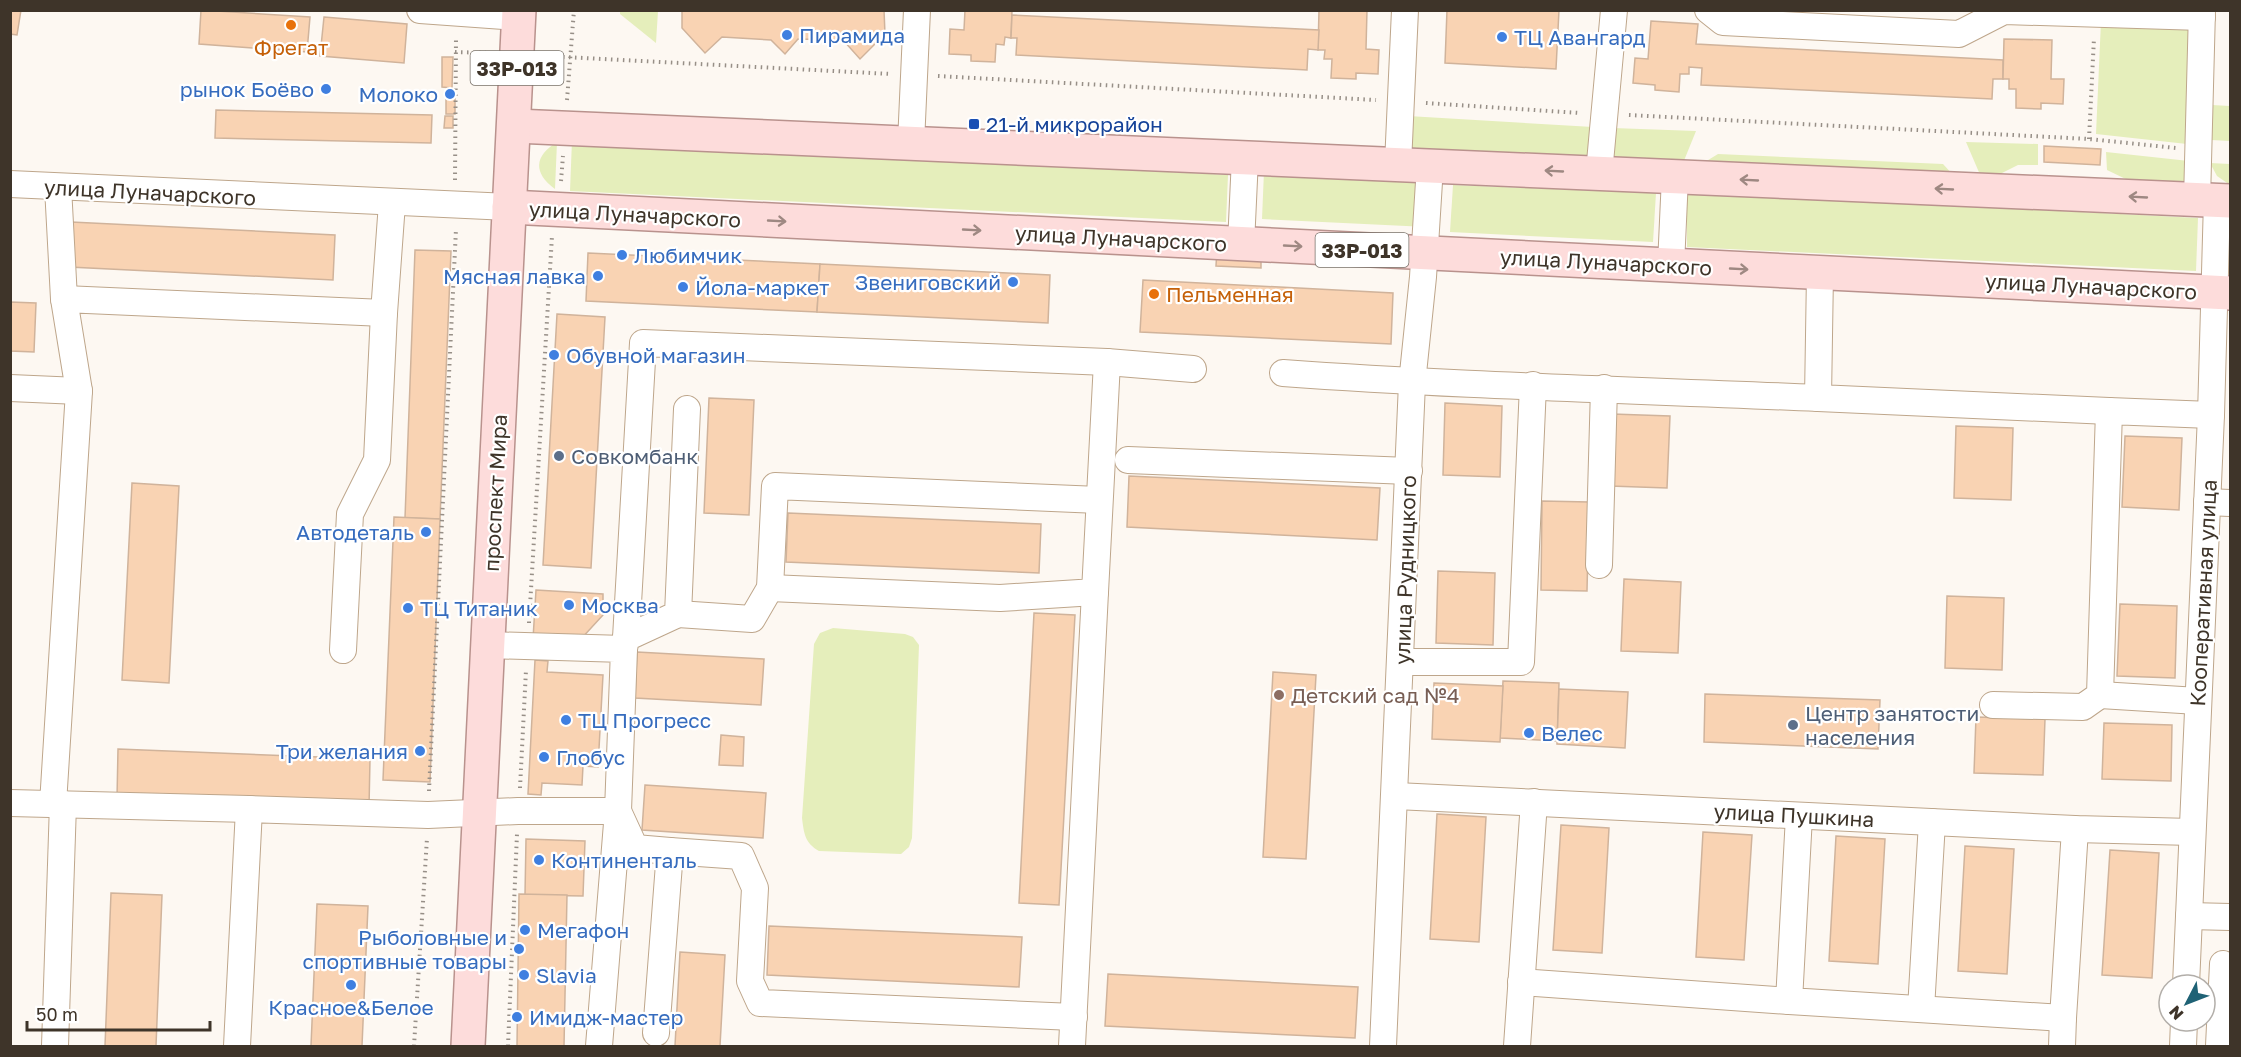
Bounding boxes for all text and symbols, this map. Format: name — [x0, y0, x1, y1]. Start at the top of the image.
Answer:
marker: Фрегат — [284, 18, 298, 32]
place label: Пирамида — [799, 22, 905, 48]
place label: ТЦ Авангард — [1514, 24, 1646, 50]
marker: Пирамида — [780, 28, 794, 42]
marker: ТЦ Авангард — [1495, 30, 1509, 44]
place label: Фрегат — [254, 34, 328, 60]
road number: 33Р-013 — [470, 51, 564, 85]
place label: рынок Боёво — [180, 76, 314, 102]
place label: Молоко — [358, 81, 438, 107]
marker: рынок Боёво — [319, 82, 333, 96]
marker: Молоко — [443, 87, 457, 101]
place label: 21-й микрорайон — [986, 111, 1163, 137]
marker: 21-й микрорайон — [967, 117, 981, 131]
one-way arrow — [1544, 166, 1564, 177]
street label: улица Луначарского — [43, 173, 257, 211]
one-way arrow — [1739, 175, 1759, 186]
one-way arrow — [1934, 183, 1954, 194]
one-way arrow — [2129, 192, 2149, 203]
street label: улица Луначарского — [528, 195, 742, 233]
one-way arrow — [767, 215, 787, 226]
street label: улица Луначарского — [1014, 219, 1228, 257]
one-way arrow — [962, 225, 982, 236]
road number: 33Р-013 — [1316, 233, 1408, 267]
one-way arrow — [1282, 241, 1302, 252]
place label: Любимчик — [634, 242, 742, 268]
street label: улица Луначарского — [1499, 243, 1713, 281]
marker: Любимчик — [615, 248, 629, 262]
place label: Мясная лавка — [443, 263, 586, 289]
one-way arrow — [1729, 263, 1749, 274]
street label: улица Луначарского — [1984, 267, 2198, 305]
marker: Мясная лавка — [591, 269, 605, 283]
place label: Звениговский — [855, 269, 1001, 295]
place label: Йола-маркет — [695, 274, 829, 300]
marker: Звениговский — [1006, 275, 1020, 289]
marker: Йола-маркет — [676, 280, 690, 294]
place label: Пельменная — [1166, 281, 1294, 307]
marker: Пельменная — [1147, 287, 1161, 301]
place label: Обувной магазин — [566, 342, 745, 368]
marker: Обувной магазин — [547, 348, 561, 362]
street label: проспект Мира — [478, 414, 512, 572]
place label: Совкомбанк — [571, 443, 698, 469]
marker: Совкомбанк — [552, 449, 566, 463]
street label: улица Рудницкого — [1389, 475, 1421, 665]
street label: Кооперативная улица — [2184, 479, 2222, 707]
place label: Автодеталь — [296, 519, 414, 545]
marker: Автодеталь — [419, 525, 433, 539]
place label: Москва — [581, 592, 659, 618]
place label: ТЦ Титаник — [420, 595, 538, 621]
marker: Москва — [562, 598, 576, 612]
marker: ТЦ Титаник — [401, 601, 415, 615]
place label: Детский сад №4 — [1291, 682, 1460, 708]
marker: Детский сад №4 — [1272, 688, 1286, 702]
place label: Центр занятости населения — [1805, 700, 1979, 750]
place label: ТЦ Прогресс — [578, 707, 711, 733]
marker: ТЦ Прогресс — [559, 713, 573, 727]
marker: Центр занятости населения — [1786, 718, 1800, 732]
place label: Велес — [1541, 720, 1603, 746]
marker: Велес — [1522, 726, 1536, 740]
place label: Три желания — [276, 738, 408, 764]
marker: Три желания — [413, 744, 427, 758]
place label: Глобус — [556, 744, 625, 770]
marker: Глобус — [537, 750, 551, 764]
street label: улица Пушкина — [1713, 798, 1875, 832]
place label: Континенталь — [551, 847, 697, 873]
marker: Континенталь — [532, 853, 546, 867]
place label: Мегафон — [537, 917, 629, 943]
marker: Мегафон — [518, 923, 532, 937]
place label: Рыболовные и спортивные товары — [302, 924, 507, 974]
marker: Рыболовные и спортивные товары — [512, 942, 526, 956]
place label: Slavia — [536, 962, 597, 988]
marker: Slavia — [517, 968, 531, 982]
north arrow — [2157, 973, 2217, 1033]
marker: Красное&Белое — [344, 978, 358, 992]
scale bar — [27, 994, 210, 1032]
place label: Красное&Белое — [268, 994, 434, 1020]
text: N — [2164, 1002, 2187, 1024]
text: 50 m — [36, 1003, 78, 1025]
place label: Имидж-мастер — [529, 1004, 683, 1030]
marker: Имидж-мастер — [510, 1010, 524, 1024]

